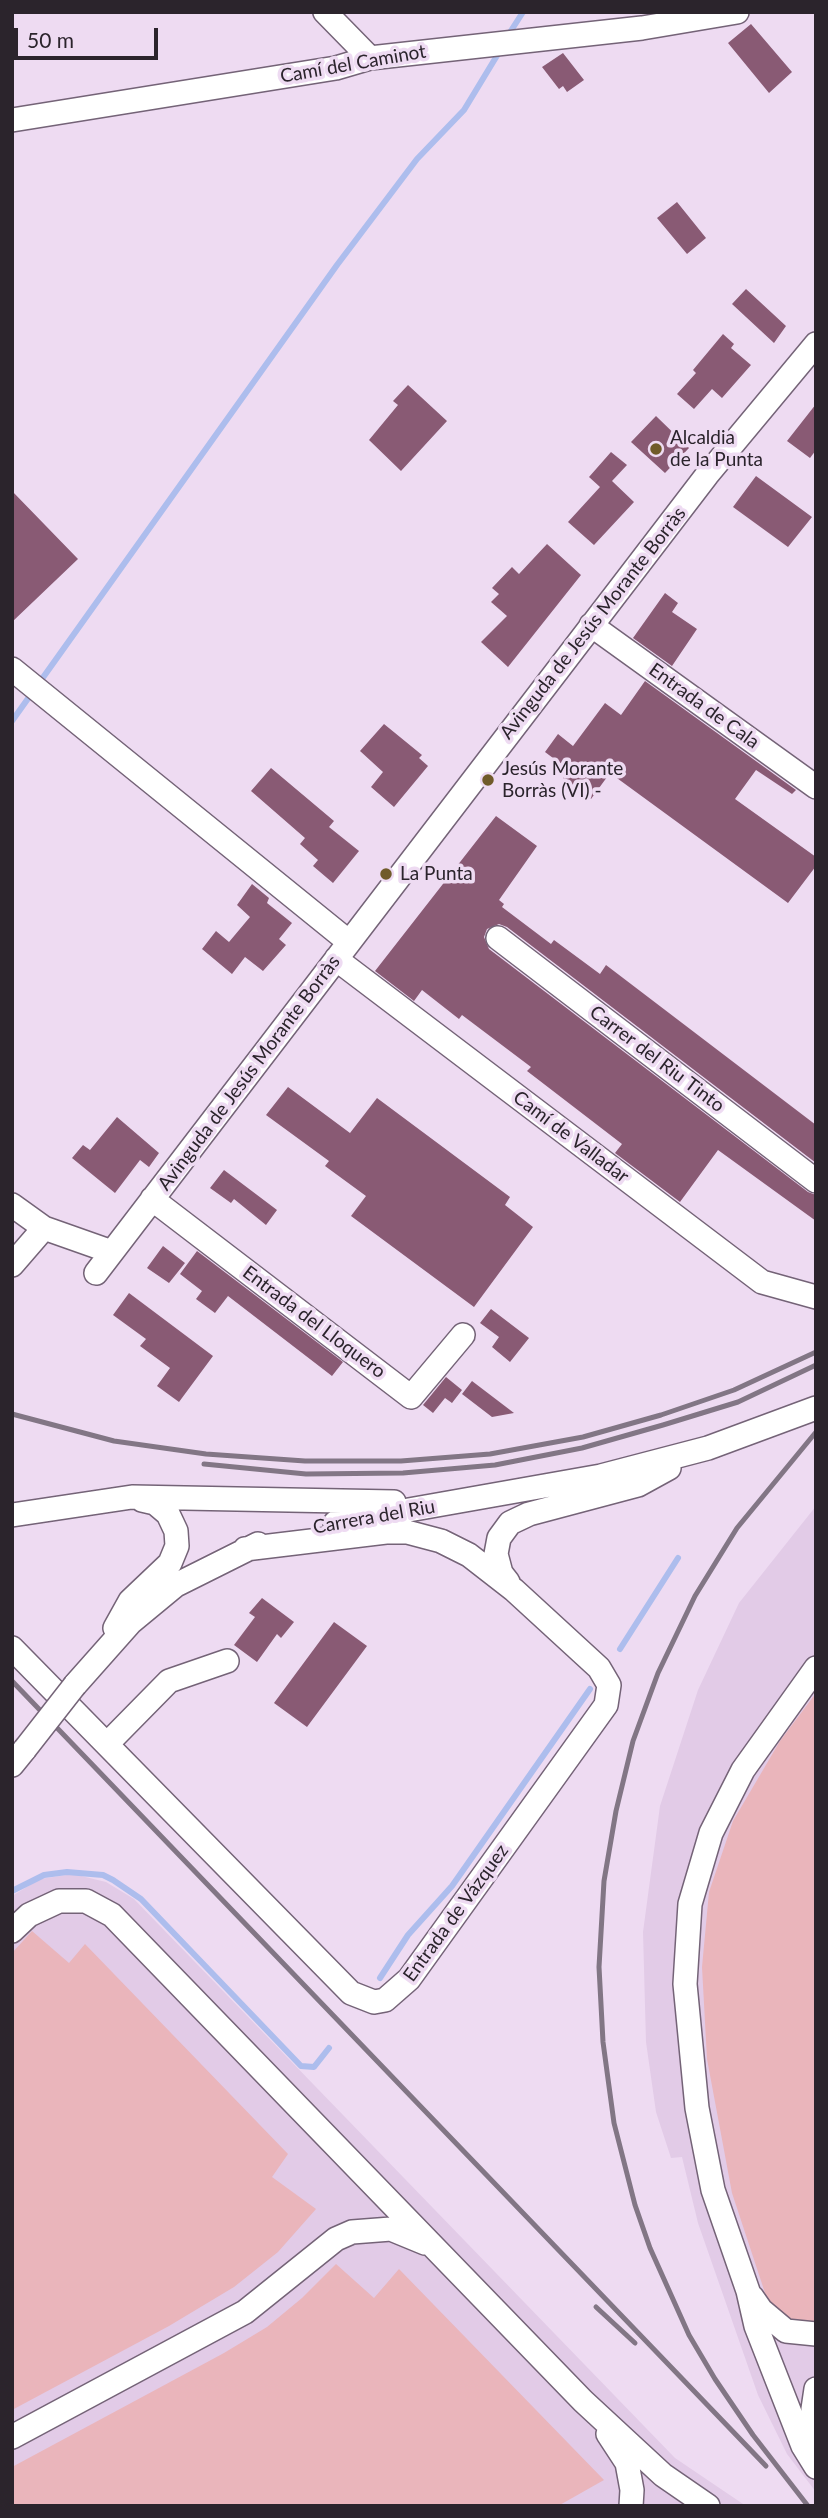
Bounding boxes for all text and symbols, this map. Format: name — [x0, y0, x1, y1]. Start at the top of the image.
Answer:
scale bar — [18, 14, 161, 58]
text: 50 m — [27, 27, 74, 52]
street label: Camí del Caminot — [278, 40, 428, 88]
place label: Alcaldia de la Punta — [670, 427, 763, 471]
marker: Alcaldia de la Punta — [648, 441, 664, 457]
street label: Avinguda de Jesús Morante Borràs — [495, 502, 691, 744]
street label: Entrada de Cala — [644, 658, 764, 754]
place label: Jesús Morante Borràs (VI) - — [502, 758, 623, 802]
marker: Jesús Morante Borràs (VI) - — [480, 772, 496, 788]
place label: La Punta — [400, 863, 473, 885]
marker: La Punta — [378, 866, 394, 882]
street label: Avinguda de Jesús Morante Borràs — [153, 951, 345, 1195]
street label: Carrer del Riu Tinto — [585, 1001, 729, 1117]
street label: Camí de Valladar — [509, 1086, 633, 1188]
street label: Entrada del Lloquero — [238, 1261, 390, 1383]
street label: Carrera del Riu — [311, 1495, 437, 1539]
street label: Entrada de Vázquez — [399, 1840, 513, 1986]

